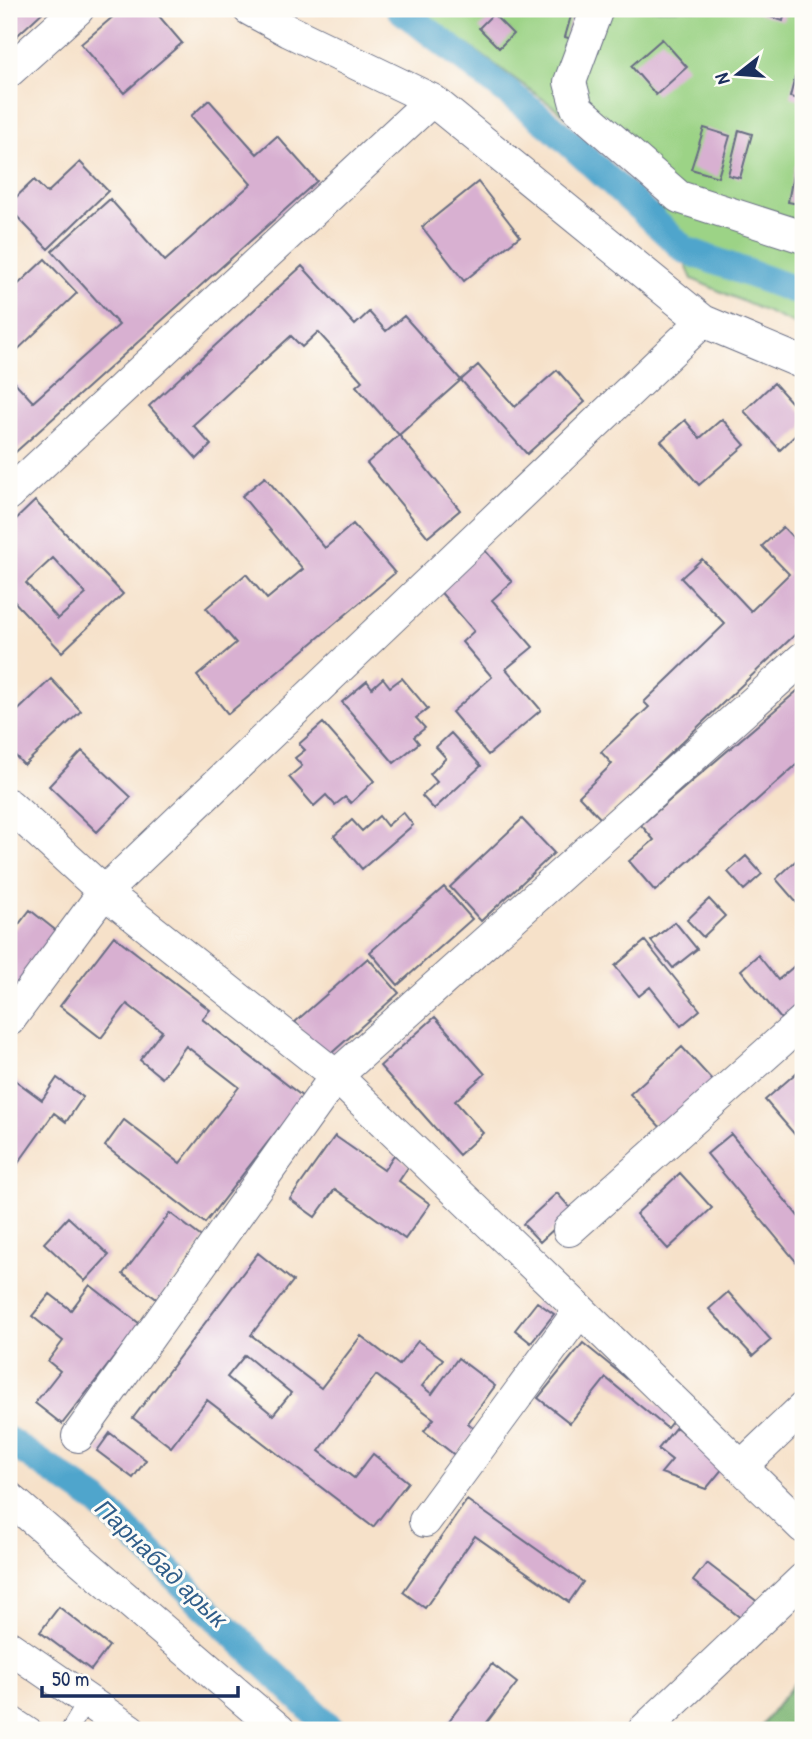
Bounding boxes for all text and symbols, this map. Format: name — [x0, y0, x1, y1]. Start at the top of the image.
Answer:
north arrow — [704, 38, 774, 108]
text: N — [708, 70, 736, 88]
water label: Парнабад арык — [89, 1492, 236, 1636]
scale bar — [42, 1655, 238, 1699]
text: 50 m — [52, 1664, 89, 1693]

